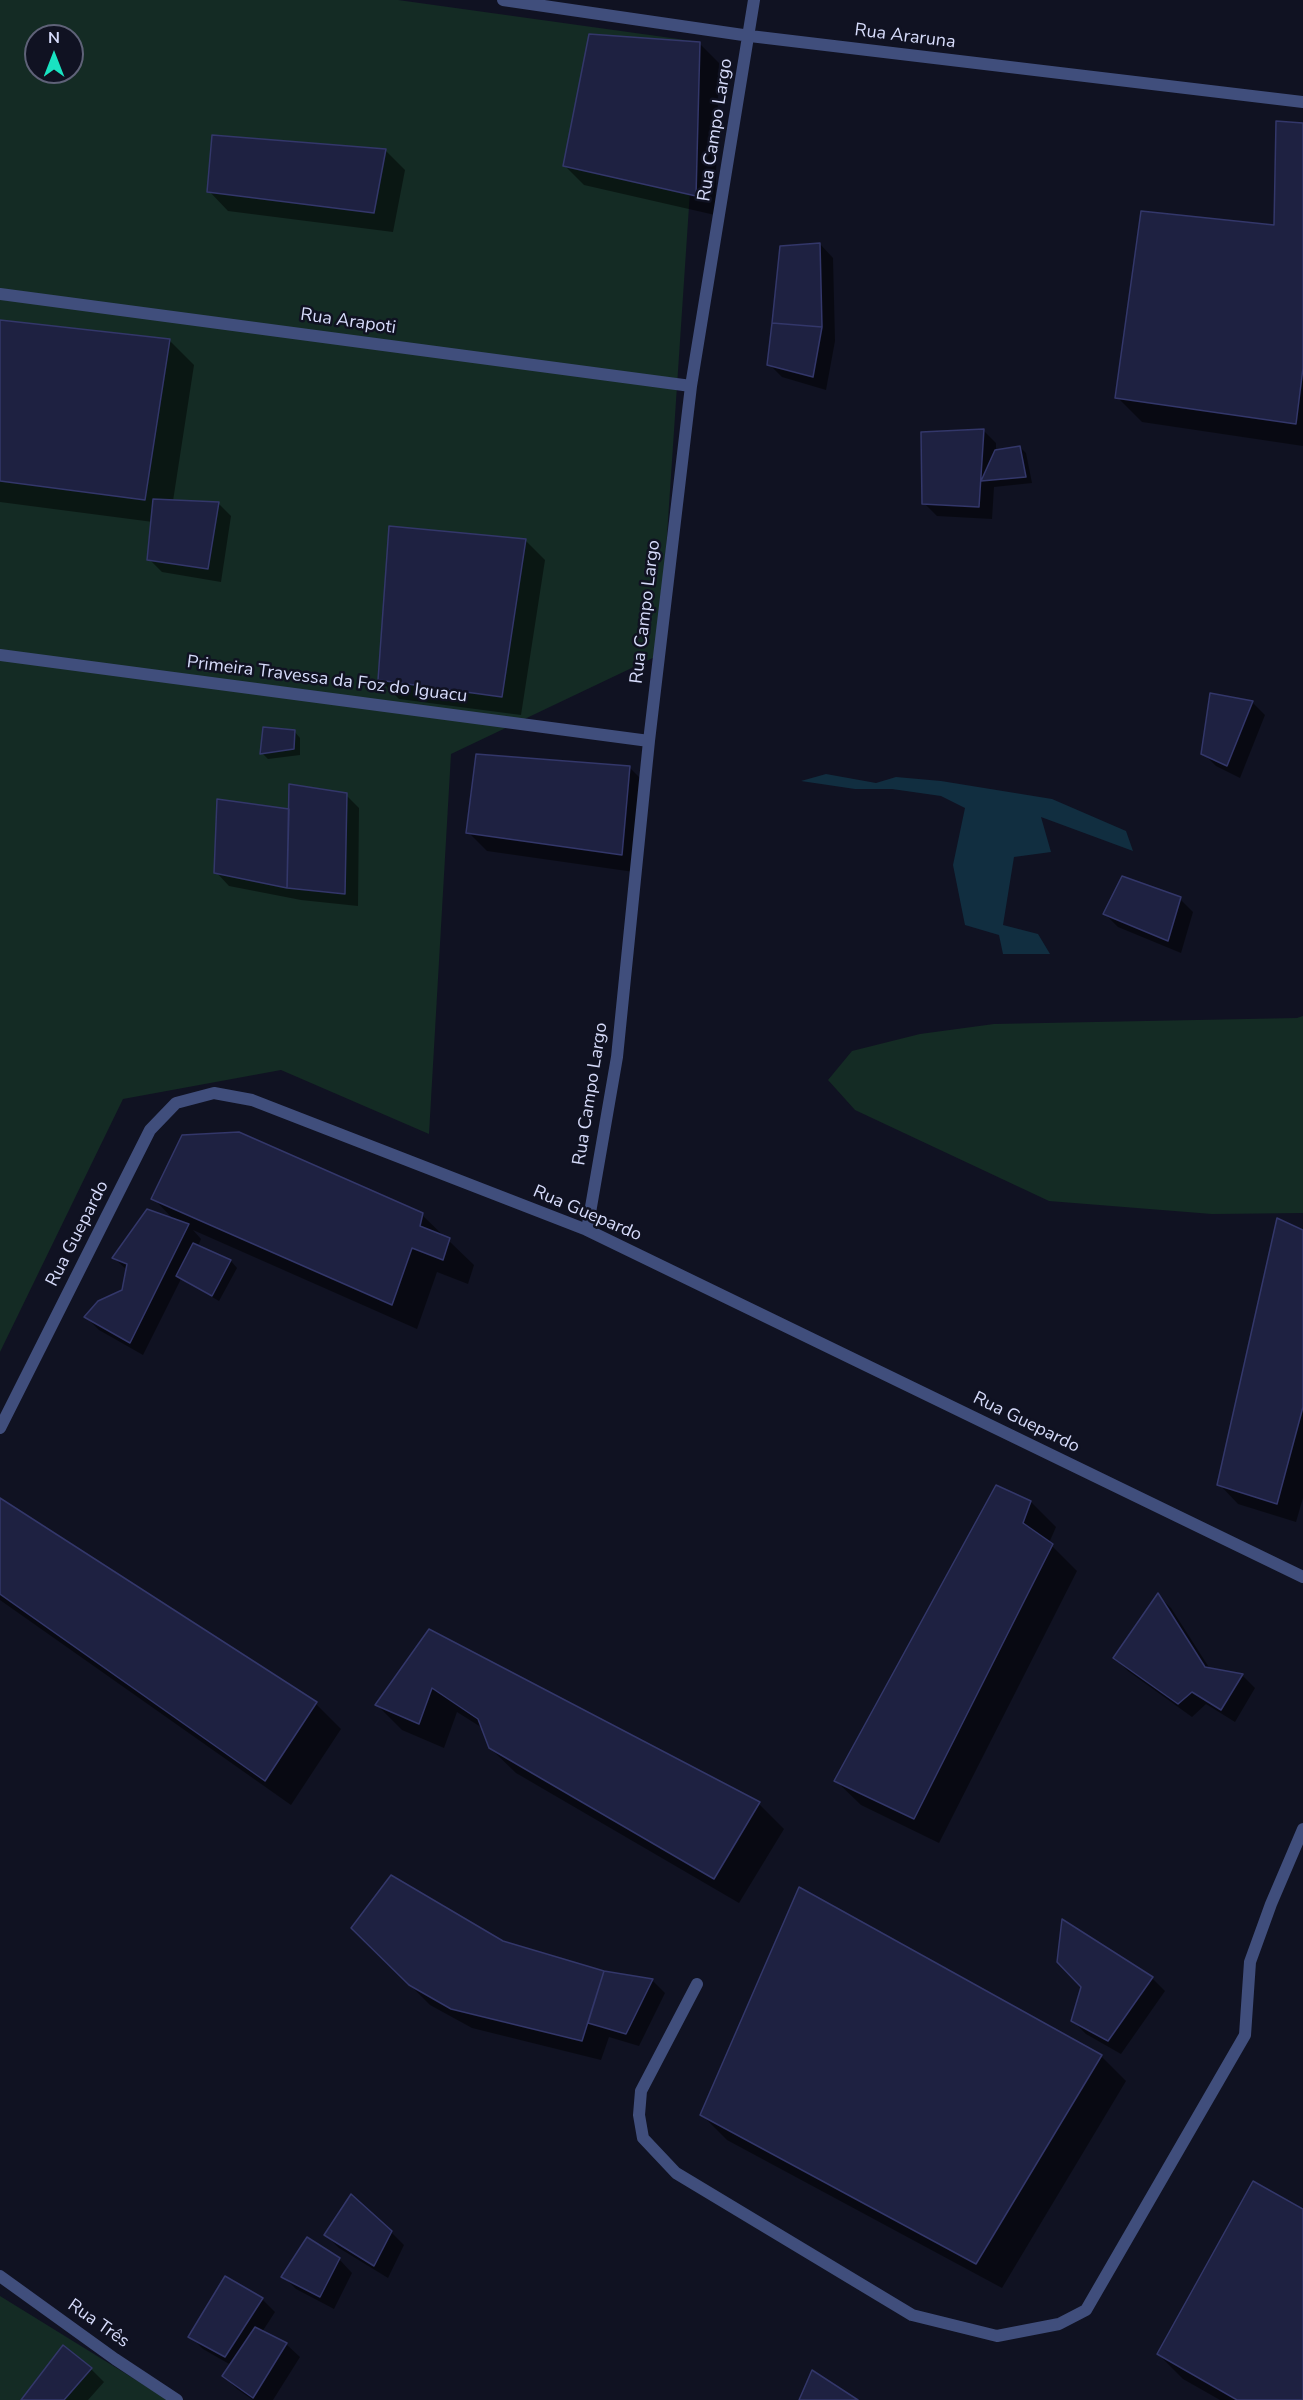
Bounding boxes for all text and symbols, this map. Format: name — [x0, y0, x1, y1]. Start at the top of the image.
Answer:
street label: Rua Araruna — [853, 20, 957, 54]
north arrow — [24, 24, 84, 84]
text: N — [48, 27, 60, 49]
street label: Rua Campo Largo — [694, 57, 738, 203]
street label: Rua Arapoti — [299, 305, 397, 339]
street label: Rua Campo Largo — [626, 539, 666, 685]
street label: Primeira Travessa da Foz do Iguacu — [186, 652, 468, 708]
street label: Rua Campo Largo — [569, 1021, 613, 1167]
street label: Rua Guepardo — [42, 1177, 114, 1291]
street label: Rua Guepardo — [529, 1181, 645, 1247]
street label: Rua Guepardo — [969, 1388, 1083, 1458]
street label: Rua Três — [63, 2295, 133, 2353]

